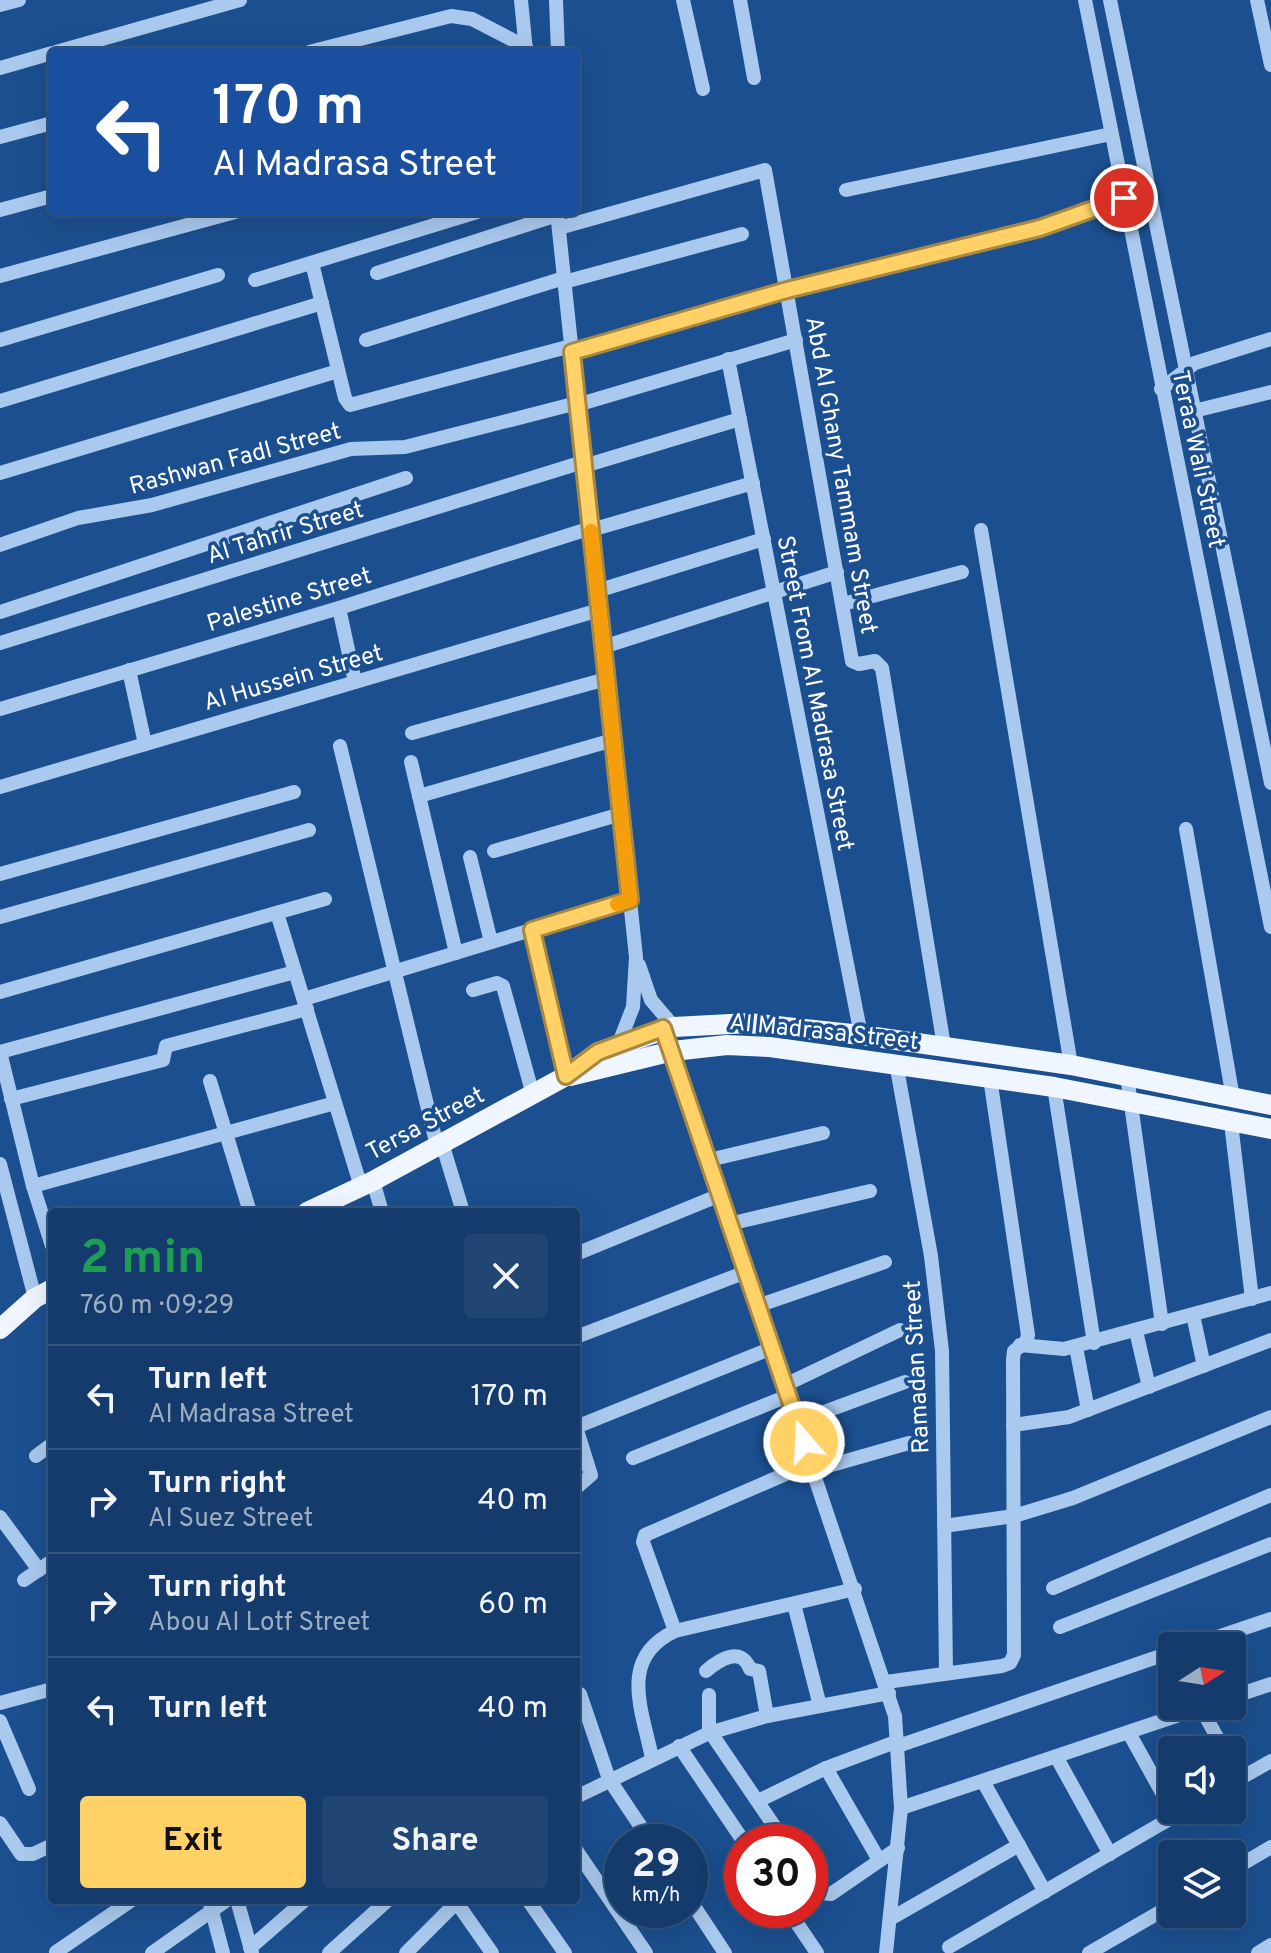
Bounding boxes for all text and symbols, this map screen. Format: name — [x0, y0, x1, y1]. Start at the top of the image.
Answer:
text: 170 m — [212, 74, 364, 144]
icon: left — [80, 80, 184, 184]
text: Al Madrasa Street — [212, 143, 497, 189]
pin — [1090, 164, 1158, 232]
icon: arrive — [1102, 176, 1146, 220]
street label: Abd Al Ghany Tammam Street — [797, 314, 883, 636]
street label: Teraa Wali Street — [1164, 368, 1230, 551]
street label: Rashwan Fadl Street — [126, 417, 345, 503]
street label: Al Tahrir Street — [203, 496, 368, 572]
street label: Street From Al Madrasa Street — [769, 533, 859, 854]
street label: Palestine Street — [204, 562, 375, 640]
street label: Al Hussein Street — [200, 639, 387, 719]
street label: Al Madrasa Street — [728, 1008, 920, 1058]
street label: Tersa Street — [362, 1081, 490, 1168]
text: 2 min — [80, 1230, 205, 1290]
button: close — [464, 1234, 548, 1318]
street label: Ramadan Street — [898, 1279, 938, 1454]
text: 760 m · 09:29 — [80, 1290, 234, 1323]
text: Turn left — [148, 1362, 268, 1399]
icon: left — [80, 1375, 124, 1419]
text: 170 m — [470, 1379, 548, 1416]
text: Al Madrasa Street — [148, 1399, 354, 1432]
position arrow — [762, 1400, 846, 1484]
text: Turn right — [148, 1466, 286, 1503]
icon: right — [80, 1479, 124, 1523]
text: 40 m — [478, 1483, 548, 1520]
text: Al Suez Street — [148, 1503, 313, 1536]
text: Turn right — [148, 1570, 286, 1607]
icon: right — [80, 1583, 124, 1627]
text: 60 m — [478, 1587, 548, 1624]
text: Abou Al Lotf Street — [148, 1607, 370, 1640]
north arrow — [1158, 1632, 1246, 1720]
map controls — [1158, 1632, 1246, 1928]
icon: left — [80, 1687, 124, 1731]
text: Turn left — [148, 1691, 268, 1728]
text: 40 m — [478, 1691, 548, 1728]
button: sound — [1158, 1736, 1246, 1824]
button: Exit — [80, 1796, 306, 1888]
button: Share — [322, 1796, 548, 1888]
speed limit sign: 30 — [724, 1824, 828, 1928]
button: layers — [1158, 1840, 1246, 1928]
text: 29 — [631, 1841, 681, 1891]
text: km/h — [632, 1883, 680, 1909]

